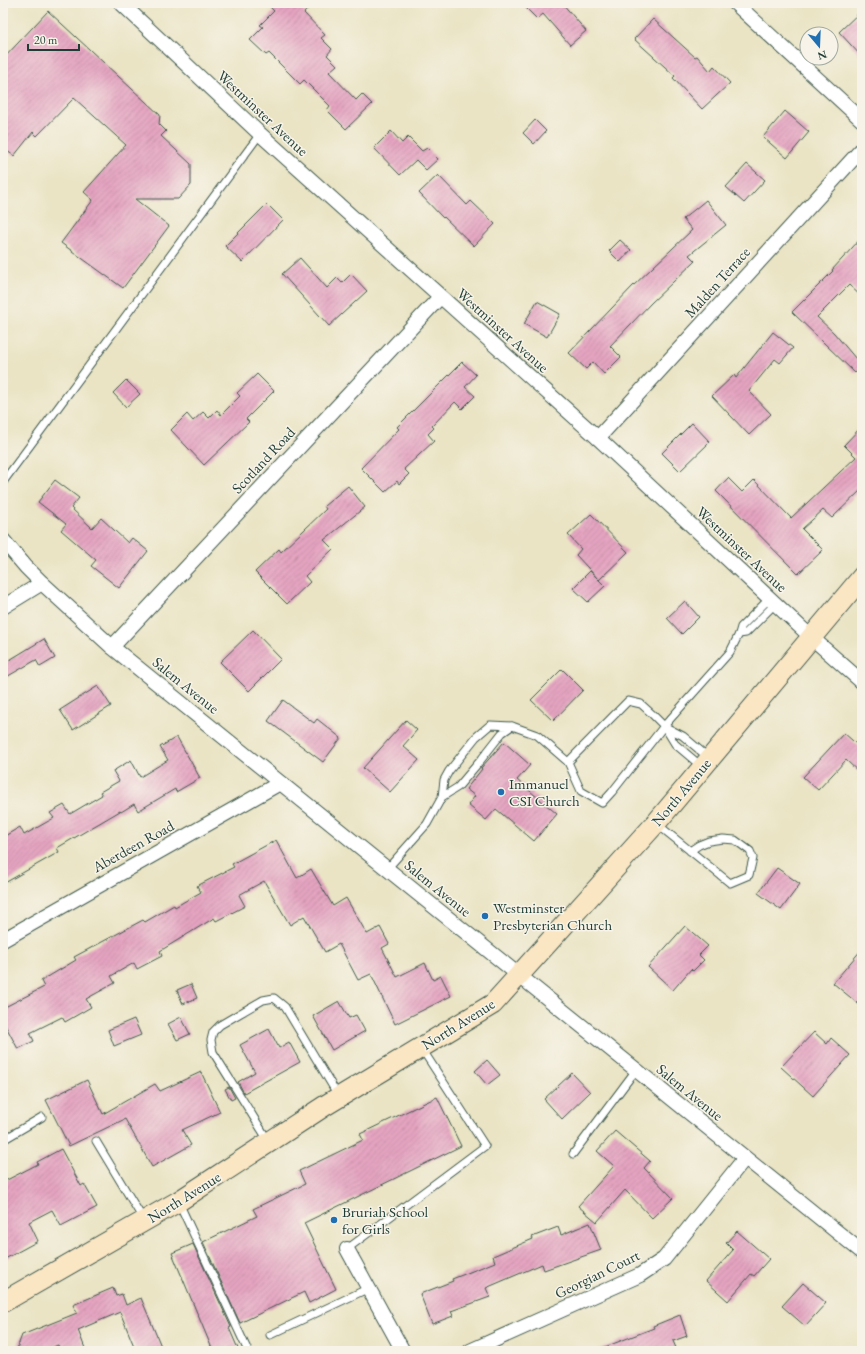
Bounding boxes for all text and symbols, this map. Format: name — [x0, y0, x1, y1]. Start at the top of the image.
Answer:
scale bar — [28, 26, 79, 52]
north arrow — [799, 26, 839, 66]
text: 20 m — [34, 32, 58, 48]
text: N — [816, 47, 829, 64]
street label: Westminster Avenue — [214, 66, 313, 160]
street label: Malden Terrace — [680, 242, 754, 321]
street label: Westminster Avenue — [453, 284, 553, 376]
street label: Scotland Road — [227, 422, 299, 497]
street label: Westminster Avenue — [693, 502, 792, 596]
street label: Salem Avenue — [149, 652, 223, 718]
street label: North Avenue — [647, 754, 715, 830]
place label: Immanuel CSI Church — [509, 774, 580, 810]
marker: Immanuel CSI Church — [496, 787, 506, 797]
street label: Aberdeen Road — [88, 816, 178, 877]
street label: Salem Avenue — [401, 855, 475, 921]
place label: Westminster Presbyterian Church — [493, 898, 612, 934]
marker: Westminster Presbyterian Church — [480, 911, 490, 921]
street label: North Avenue — [418, 994, 498, 1054]
street label: Salem Avenue — [653, 1059, 727, 1125]
street label: North Avenue — [144, 1167, 224, 1227]
place label: Bruriah School for Girls — [342, 1202, 429, 1238]
marker: Bruriah School for Girls — [329, 1215, 339, 1225]
street label: Georgian Court — [552, 1245, 643, 1303]

